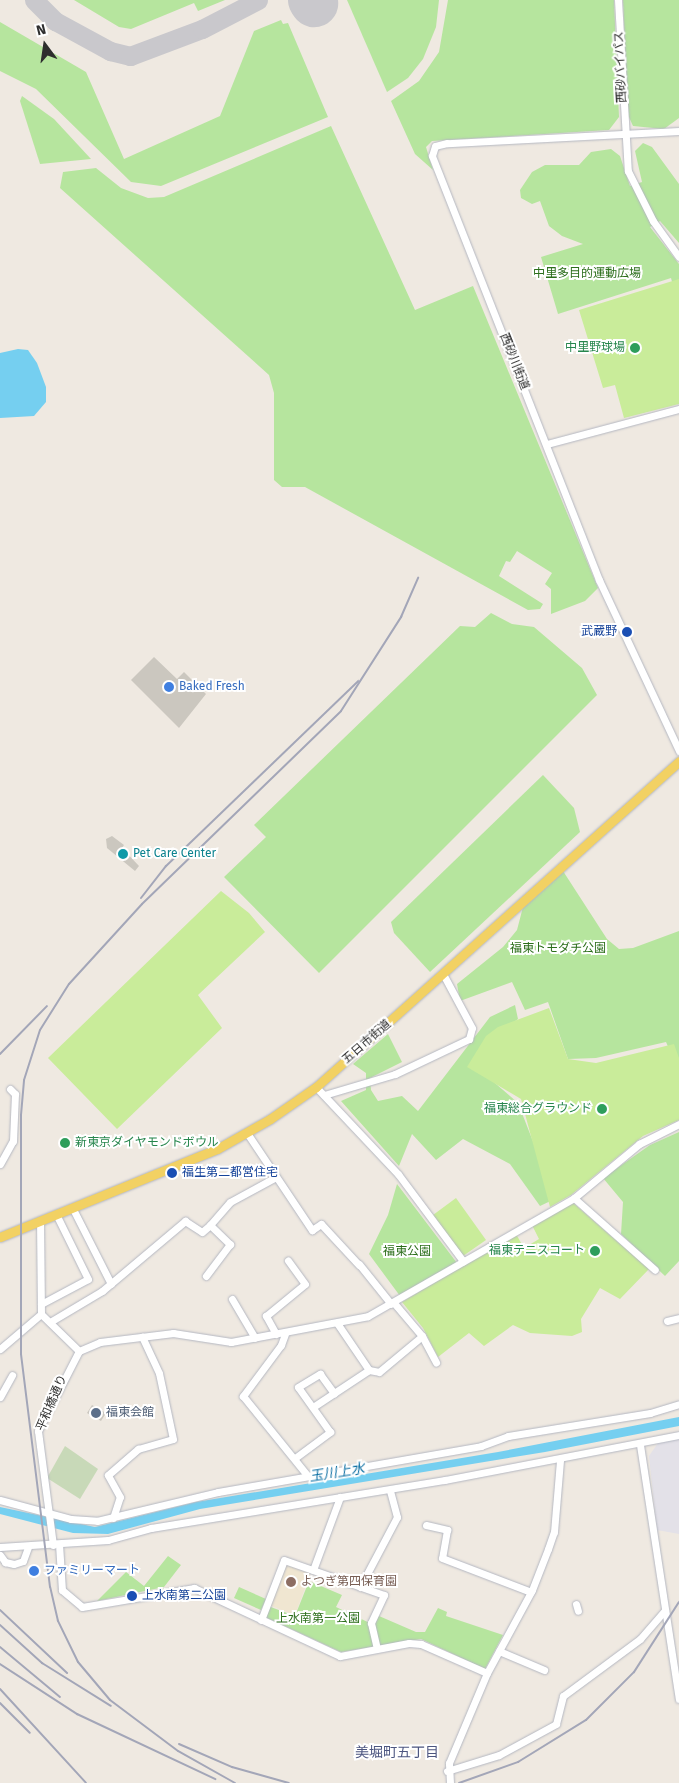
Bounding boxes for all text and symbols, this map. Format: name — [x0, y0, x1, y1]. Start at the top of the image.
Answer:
north arrow — [20, 20, 70, 70]
text: N — [35, 21, 48, 39]
street label: 西砂バイパス — [612, 31, 630, 103]
park label: 中里多目的運動広場 — [533, 267, 641, 281]
street label: 西砂川街道 — [496, 331, 532, 393]
place label: 中里野球場 — [565, 341, 625, 355]
marker: 中里野球場 — [629, 342, 641, 354]
place label: 武蔵野 — [581, 625, 617, 639]
marker: 武蔵野 — [621, 626, 633, 638]
place label: Baked Fresh — [179, 680, 245, 694]
marker: Baked Fresh — [163, 681, 175, 693]
place label: Pet Care Center — [133, 847, 216, 861]
marker: Pet Care Center — [117, 848, 129, 860]
park label: 福東トモダチ公園 — [510, 942, 606, 956]
street label: 五日市街道 — [340, 1017, 394, 1067]
place label: 福東総合グラウンド — [484, 1102, 592, 1116]
marker: 福東総合グラウンド — [596, 1103, 608, 1115]
place label: 新東京ダイヤモンドボウル — [75, 1136, 219, 1150]
marker: 新東京ダイヤモンドボウル — [59, 1137, 71, 1149]
place label: 福生第二都営住宅 — [182, 1166, 278, 1180]
marker: 福生第二都営住宅 — [166, 1167, 178, 1179]
place label: 福東テニスコート — [489, 1244, 585, 1258]
park label: 福東公園 — [383, 1245, 431, 1259]
marker: 福東テニスコート — [589, 1245, 601, 1257]
street label: 平和橋通り — [34, 1373, 70, 1433]
place label: 福東会館 — [106, 1406, 154, 1420]
marker: 福東会館 — [90, 1407, 102, 1419]
water label: 玉川上水 — [308, 1460, 366, 1486]
place label: ファミリーマート — [44, 1564, 140, 1578]
marker: ファミリーマート — [28, 1565, 40, 1577]
place label: よつぎ第四保育園 — [301, 1575, 397, 1589]
marker: よつぎ第四保育園 — [285, 1576, 297, 1588]
place label: 上水南第二公園 — [142, 1589, 226, 1603]
marker: 上水南第二公園 — [126, 1590, 138, 1602]
park label: 上水南第一公園 — [276, 1612, 360, 1626]
district label: 美堀町五丁目 — [355, 1745, 439, 1761]

